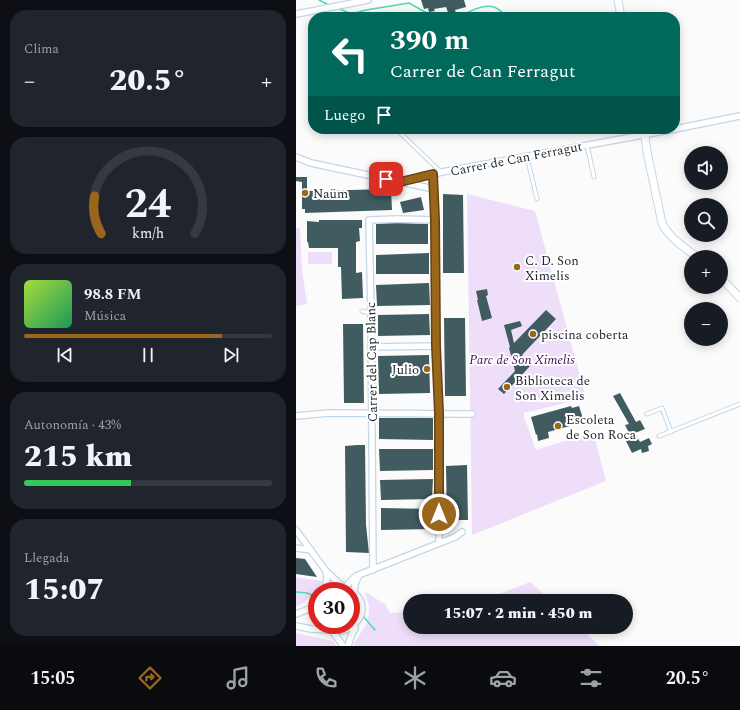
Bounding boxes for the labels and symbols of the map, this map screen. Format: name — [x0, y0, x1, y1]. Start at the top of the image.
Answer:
street label: Carrer de Can Ferragut — [449, 136, 584, 182]
pin — [369, 162, 403, 196]
place label: Naüm — [313, 184, 348, 204]
marker: Naüm — [300, 188, 310, 198]
place label: C. D. Son Ximelis — [525, 251, 579, 286]
marker: C. D. Son Ximelis — [512, 262, 522, 272]
street label: Carrer del Cap Blanc — [361, 302, 383, 422]
place label: piscina coberta — [541, 325, 629, 345]
marker: piscina coberta — [528, 329, 538, 339]
park label: Parc de Son Ximelis — [469, 350, 575, 370]
place label: Julio — [392, 360, 419, 380]
marker: Julio — [422, 364, 432, 374]
place label: Biblioteca de Son Ximelis — [515, 371, 590, 406]
marker: Biblioteca de Son Ximelis — [502, 382, 512, 392]
place label: Escoleta de Son Roca — [566, 410, 637, 445]
marker: Escoleta de Son Roca — [553, 421, 563, 431]
position arrow — [418, 493, 460, 535]
speed limit sign: 30 — [308, 582, 360, 634]

